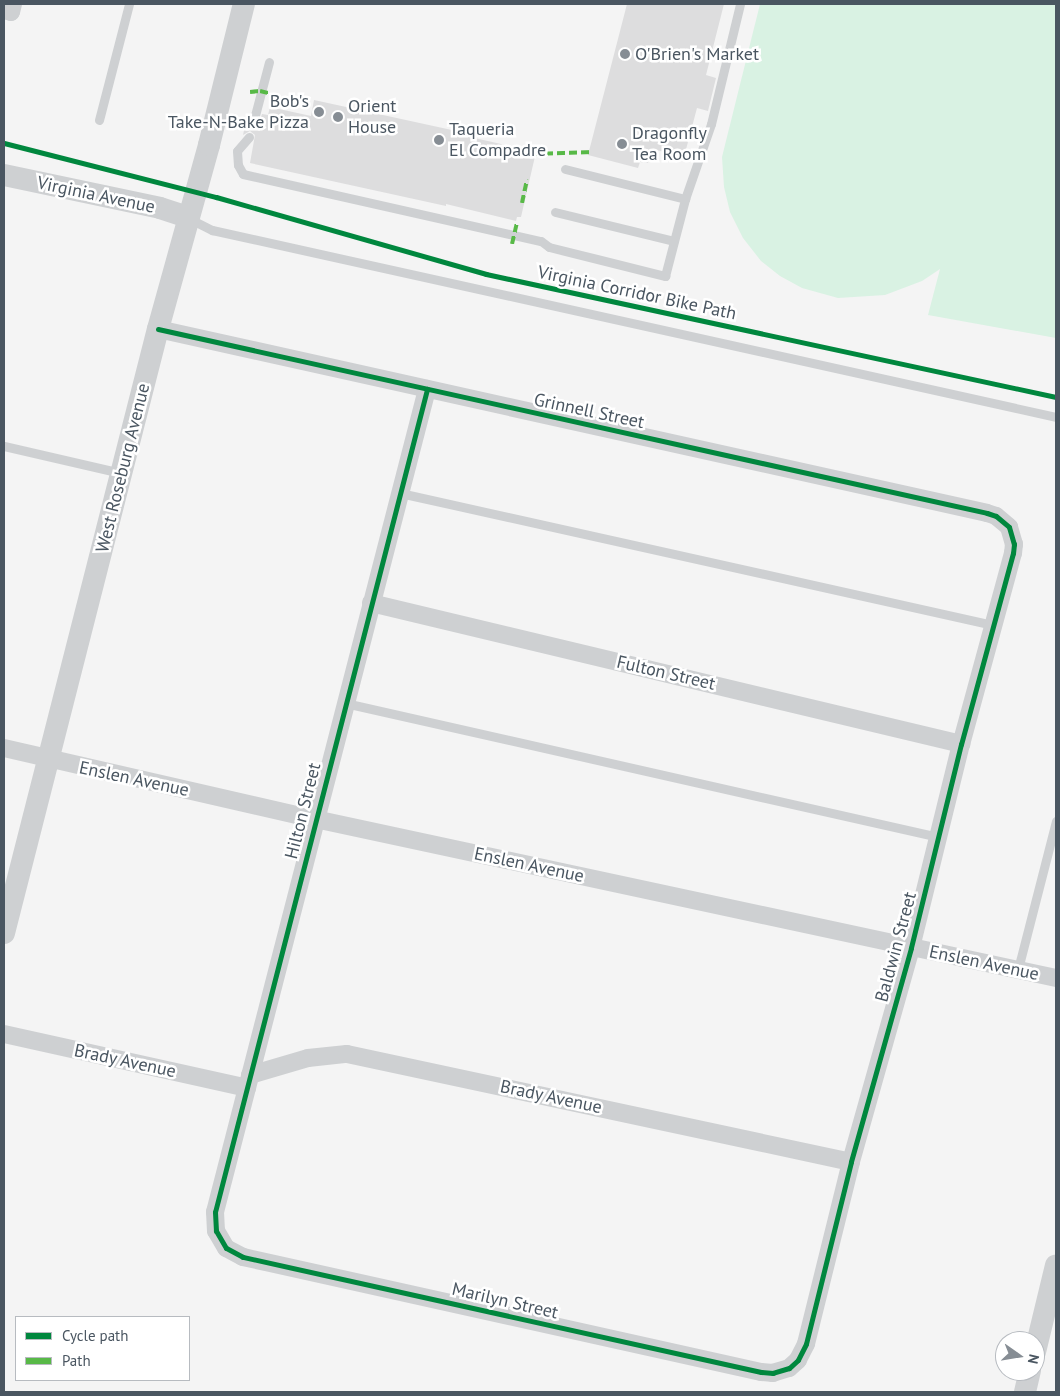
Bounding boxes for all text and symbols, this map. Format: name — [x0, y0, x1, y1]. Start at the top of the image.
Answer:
place label: O'Brien's Market — [635, 43, 759, 65]
marker: O'Brien's Market — [619, 48, 631, 60]
place label: Bob's Take-N-Bake Pizza — [168, 91, 309, 134]
place label: Orient House — [348, 96, 396, 138]
marker: Bob's Take-N-Bake Pizza — [313, 106, 325, 118]
marker: Orient House — [332, 111, 344, 123]
place label: Taqueria El Compadre — [449, 119, 546, 162]
place label: Dragonfly Tea Room — [632, 123, 707, 166]
marker: Taqueria El Compadre — [433, 134, 445, 146]
marker: Dragonfly Tea Room — [616, 138, 628, 150]
street label: Virginia Avenue — [35, 172, 157, 218]
street label: Virginia Corridor Bike Path — [536, 261, 738, 325]
street label: West Roseburg Avenue — [91, 381, 155, 555]
street label: Grinnell Street — [532, 389, 646, 433]
street label: Fulton Street — [615, 651, 717, 695]
street label: Enslen Avenue — [77, 757, 191, 801]
street label: Hilton Street — [281, 761, 325, 861]
street label: Enslen Avenue — [472, 843, 586, 887]
street label: Baldwin Street — [871, 890, 921, 1004]
street label: Enslen Avenue — [927, 941, 1041, 985]
street label: Brady Avenue — [72, 1040, 178, 1082]
street label: Brady Avenue — [498, 1076, 604, 1118]
street label: Marilyn Street — [450, 1278, 560, 1324]
legend — [15, 1316, 190, 1381]
text: Cycle path — [62, 1326, 128, 1345]
north arrow — [995, 1331, 1045, 1381]
text: Path — [62, 1351, 91, 1370]
text: N — [1024, 1353, 1043, 1366]

